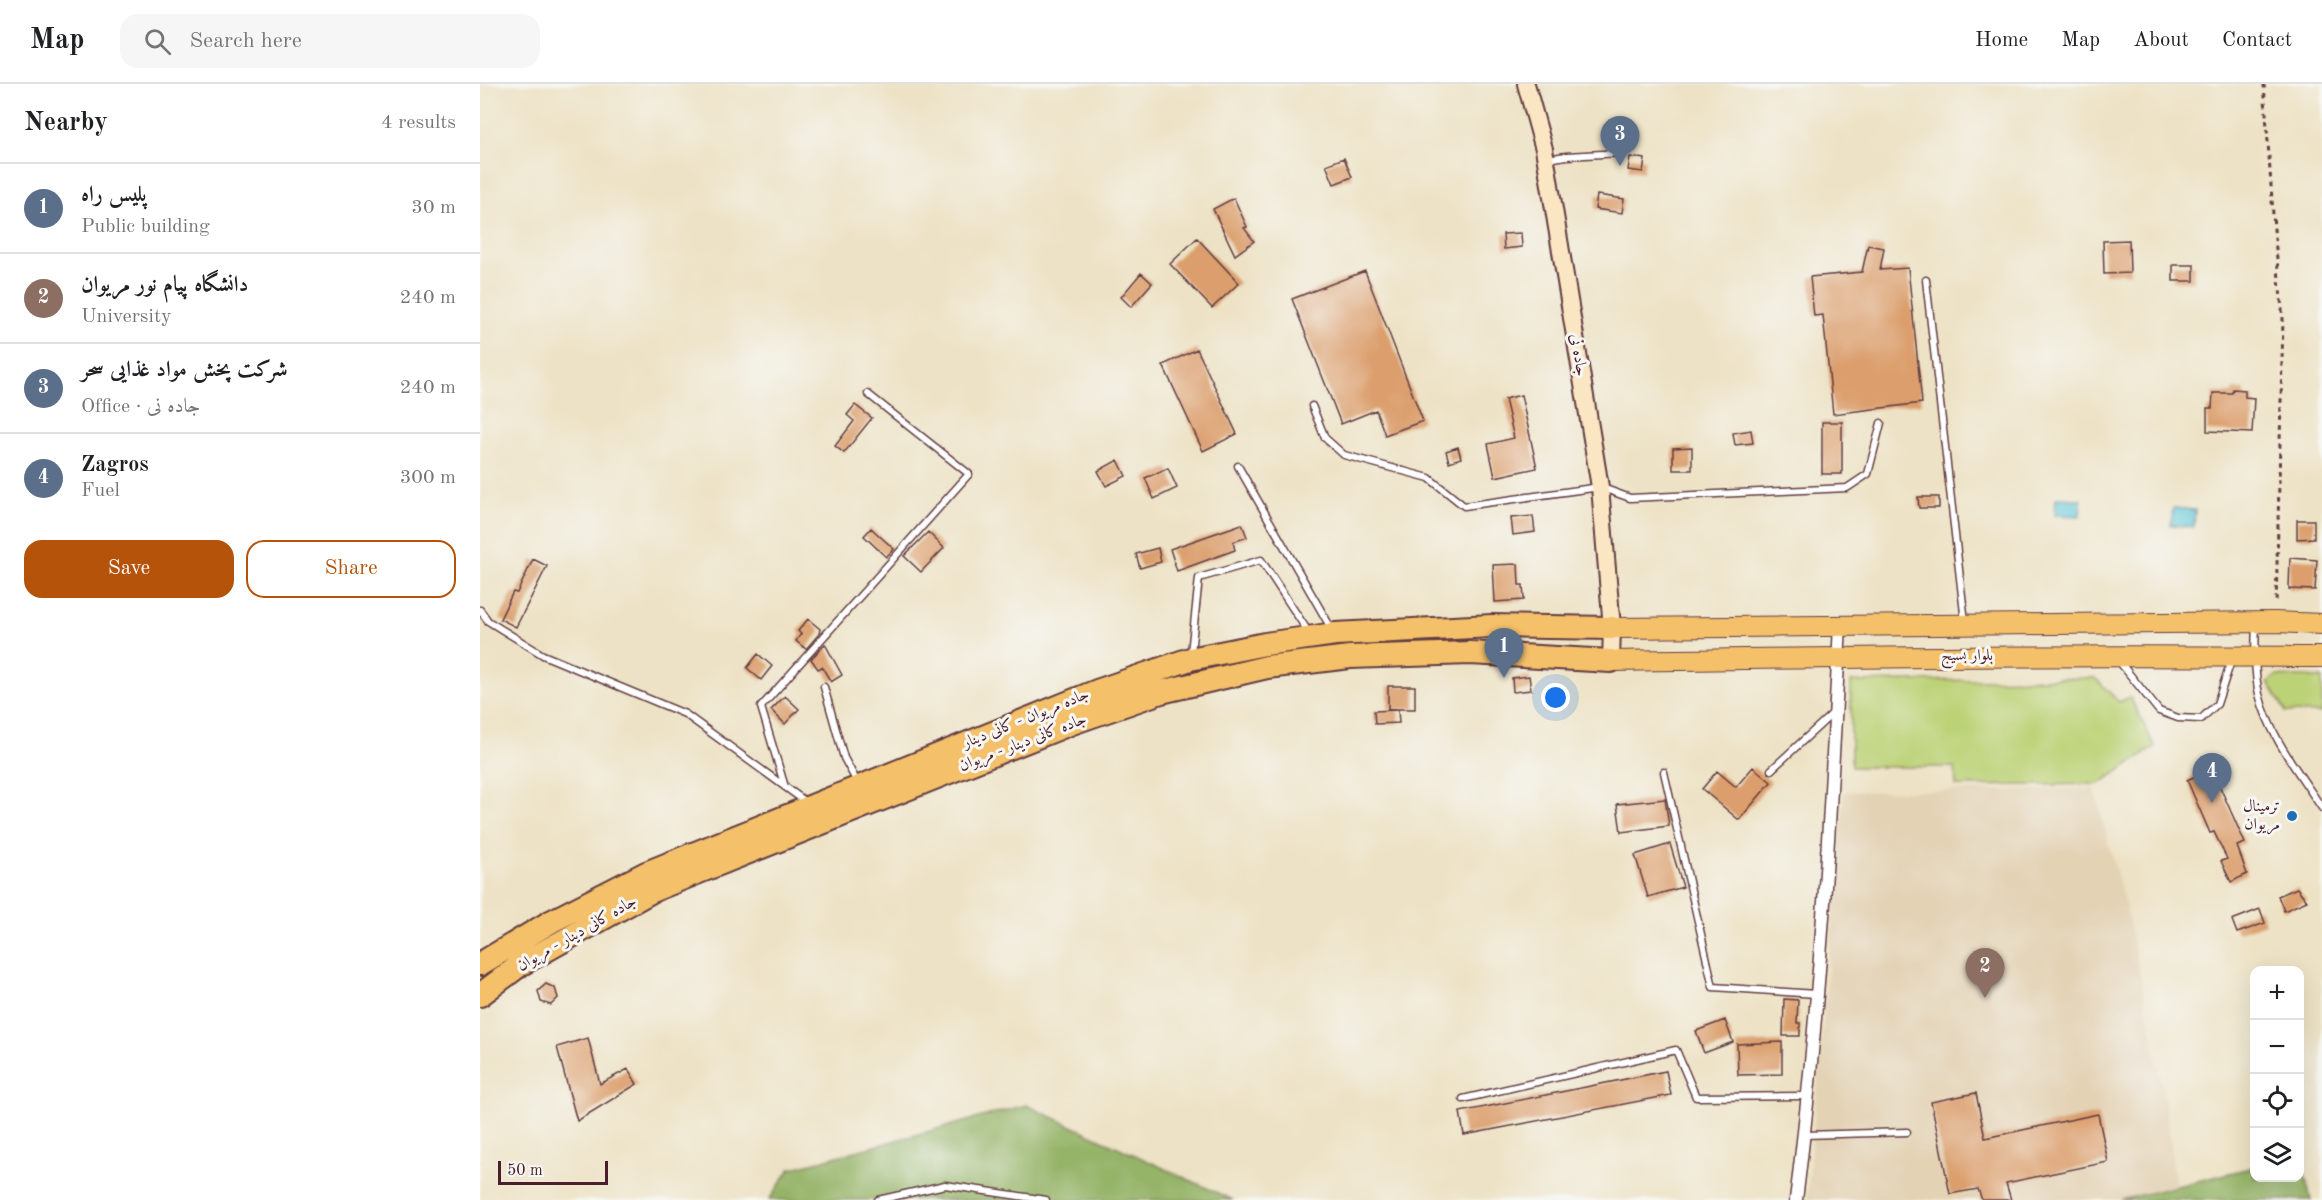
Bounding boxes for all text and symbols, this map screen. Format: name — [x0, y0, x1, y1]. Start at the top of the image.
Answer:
search box — [120, 14, 540, 68]
icon: search — [141, 25, 174, 58]
text: Map — [30, 27, 84, 55]
text: Search here — [189, 30, 302, 52]
text: Home — [1975, 30, 2028, 51]
text: Map — [2061, 30, 2100, 51]
text: About — [2133, 30, 2189, 51]
text: Contact — [2222, 30, 2292, 51]
text: Nearby — [24, 110, 108, 136]
text: 4 results — [381, 113, 456, 133]
pin: 3 — [1600, 116, 1640, 166]
text: پلیس راه — [81, 184, 146, 206]
text: 1 — [38, 198, 49, 218]
text: 30 m — [411, 198, 456, 218]
text: Public building — [81, 217, 210, 237]
text: دانشگاه پیام نور مریوان — [81, 274, 248, 296]
text: 2 — [38, 288, 49, 308]
text: 240 m — [400, 288, 456, 308]
text: University — [81, 307, 172, 327]
street label: جاده نی — [1567, 333, 1589, 377]
text: شرکت پخش مواد غذایی سحر — [81, 359, 288, 381]
text: 3 — [38, 378, 49, 398]
text: 240 m — [400, 378, 456, 398]
text: Office · جاده نی — [81, 397, 200, 417]
text: Zagros — [81, 454, 149, 476]
text: 4 — [38, 468, 49, 488]
text: 300 m — [400, 468, 456, 488]
text: Fuel — [81, 481, 120, 501]
button: Save — [24, 540, 234, 598]
button: Share — [246, 540, 456, 598]
pin: 1 — [1484, 628, 1524, 678]
street label: بلوار بسیج — [1941, 648, 1993, 669]
your location — [1541, 683, 1570, 712]
street label: جاده مریوان - کانی دینار — [958, 685, 1092, 754]
street label: جاده کانی دینار - مریوان — [957, 710, 1090, 776]
pin: 4 — [2192, 754, 2232, 803]
place label: ترمینال مریوان — [2243, 799, 2280, 835]
marker: ترمینال مریوان — [2285, 809, 2299, 823]
street label: جاده کانی دینار - مریوان — [514, 893, 640, 976]
pin: 2 — [1966, 948, 2004, 998]
map controls — [2250, 966, 2304, 1182]
button: + — [2250, 966, 2304, 1020]
button: − — [2250, 1020, 2304, 1074]
button: locate — [2250, 1074, 2304, 1128]
button: layers — [2250, 1128, 2304, 1182]
scale bar — [498, 1158, 608, 1186]
text: 50 m — [507, 1163, 543, 1179]

